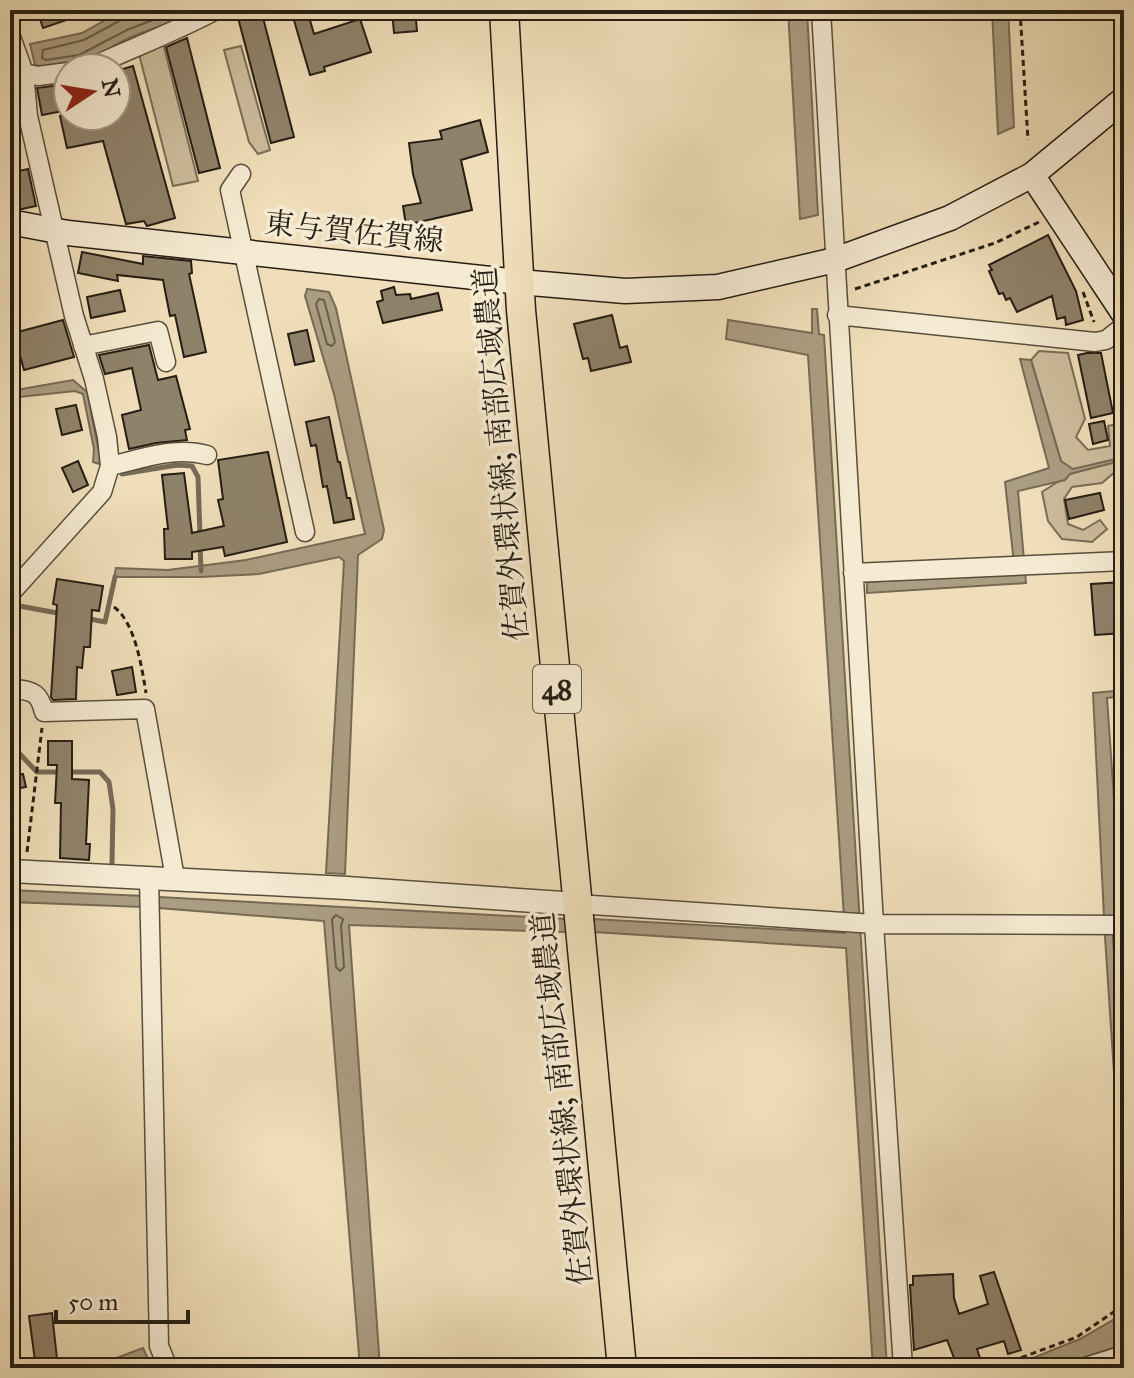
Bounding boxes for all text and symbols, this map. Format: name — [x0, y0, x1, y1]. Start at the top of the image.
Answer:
north arrow — [52, 52, 132, 132]
text: N — [96, 76, 126, 100]
street label: 東与賀佐賀線 — [263, 205, 445, 259]
street label: 佐賀外環状線; 南部広域農道 — [467, 266, 535, 642]
road number: 48 — [533, 665, 581, 713]
street label: 佐賀外環状線; 南部広域農道 — [525, 911, 599, 1287]
scale bar — [56, 1274, 188, 1324]
text: 50 m — [68, 1287, 118, 1317]

